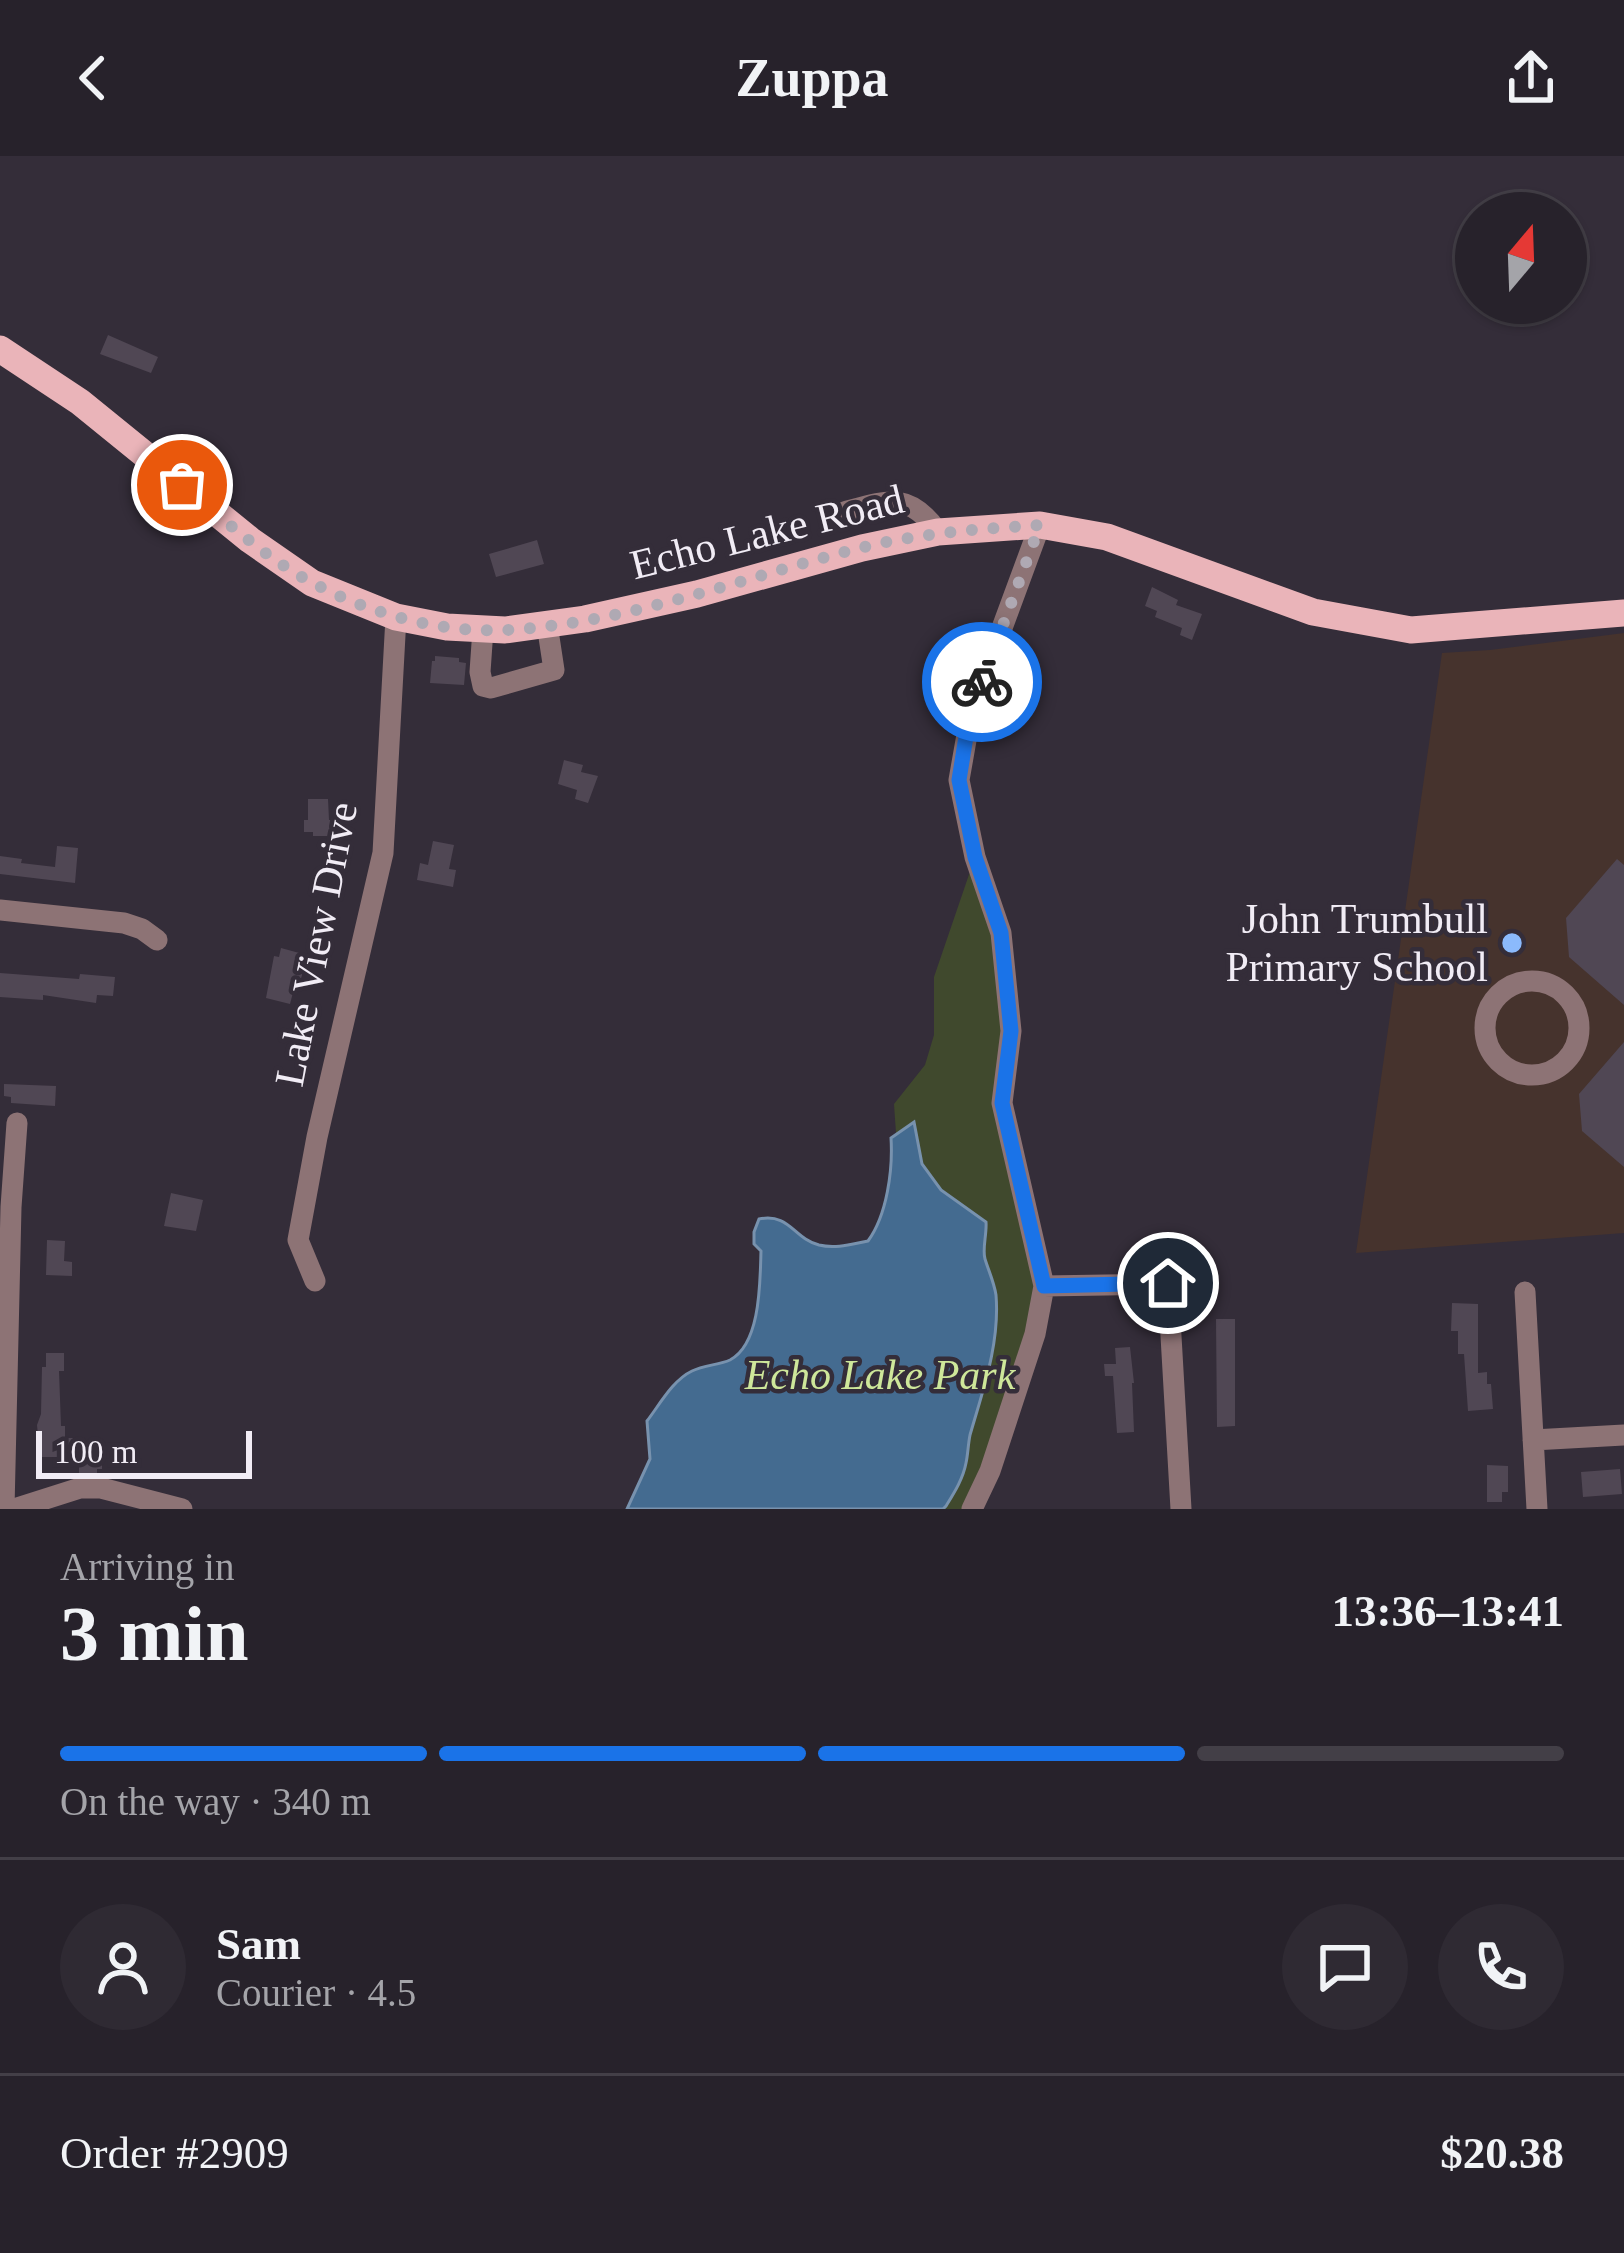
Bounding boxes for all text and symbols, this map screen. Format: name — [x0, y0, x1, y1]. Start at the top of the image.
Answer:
icon: back — [60, 45, 126, 111]
icon: share — [1498, 45, 1564, 111]
text: Zuppa — [735, 48, 889, 108]
north arrow — [1455, 192, 1587, 324]
map controls — [1455, 192, 1587, 324]
pin — [131, 434, 233, 536]
icon: bag — [149, 452, 215, 518]
street label: Echo Lake Road — [626, 476, 908, 588]
courier — [922, 622, 1042, 742]
icon: bike — [949, 649, 1015, 715]
street label: Lake View Drive — [266, 798, 366, 1090]
place label: John Trumbull Primary School — [1226, 896, 1488, 990]
marker: John Trumbull Primary School — [1499, 930, 1525, 956]
pin — [1117, 1232, 1219, 1334]
icon: home — [1135, 1250, 1201, 1316]
park label: Echo Lake Park — [744, 1352, 1017, 1398]
scale bar — [36, 1425, 252, 1478]
text: 100 m — [54, 1434, 137, 1470]
text: Arriving in — [60, 1545, 234, 1588]
text: 13:36–13:41 — [1332, 1586, 1564, 1636]
text: 3 min — [60, 1590, 249, 1677]
text: On the way · 340 m — [60, 1780, 371, 1823]
button: person — [60, 1904, 186, 2030]
button: chat — [1282, 1904, 1408, 2030]
button: phone — [1438, 1904, 1564, 2030]
text: Sam — [216, 1919, 301, 1969]
text: Courier · 4.5 — [216, 1971, 416, 2014]
text: Order #2909 — [60, 2128, 289, 2178]
text: $20.38 — [1440, 2128, 1564, 2178]

